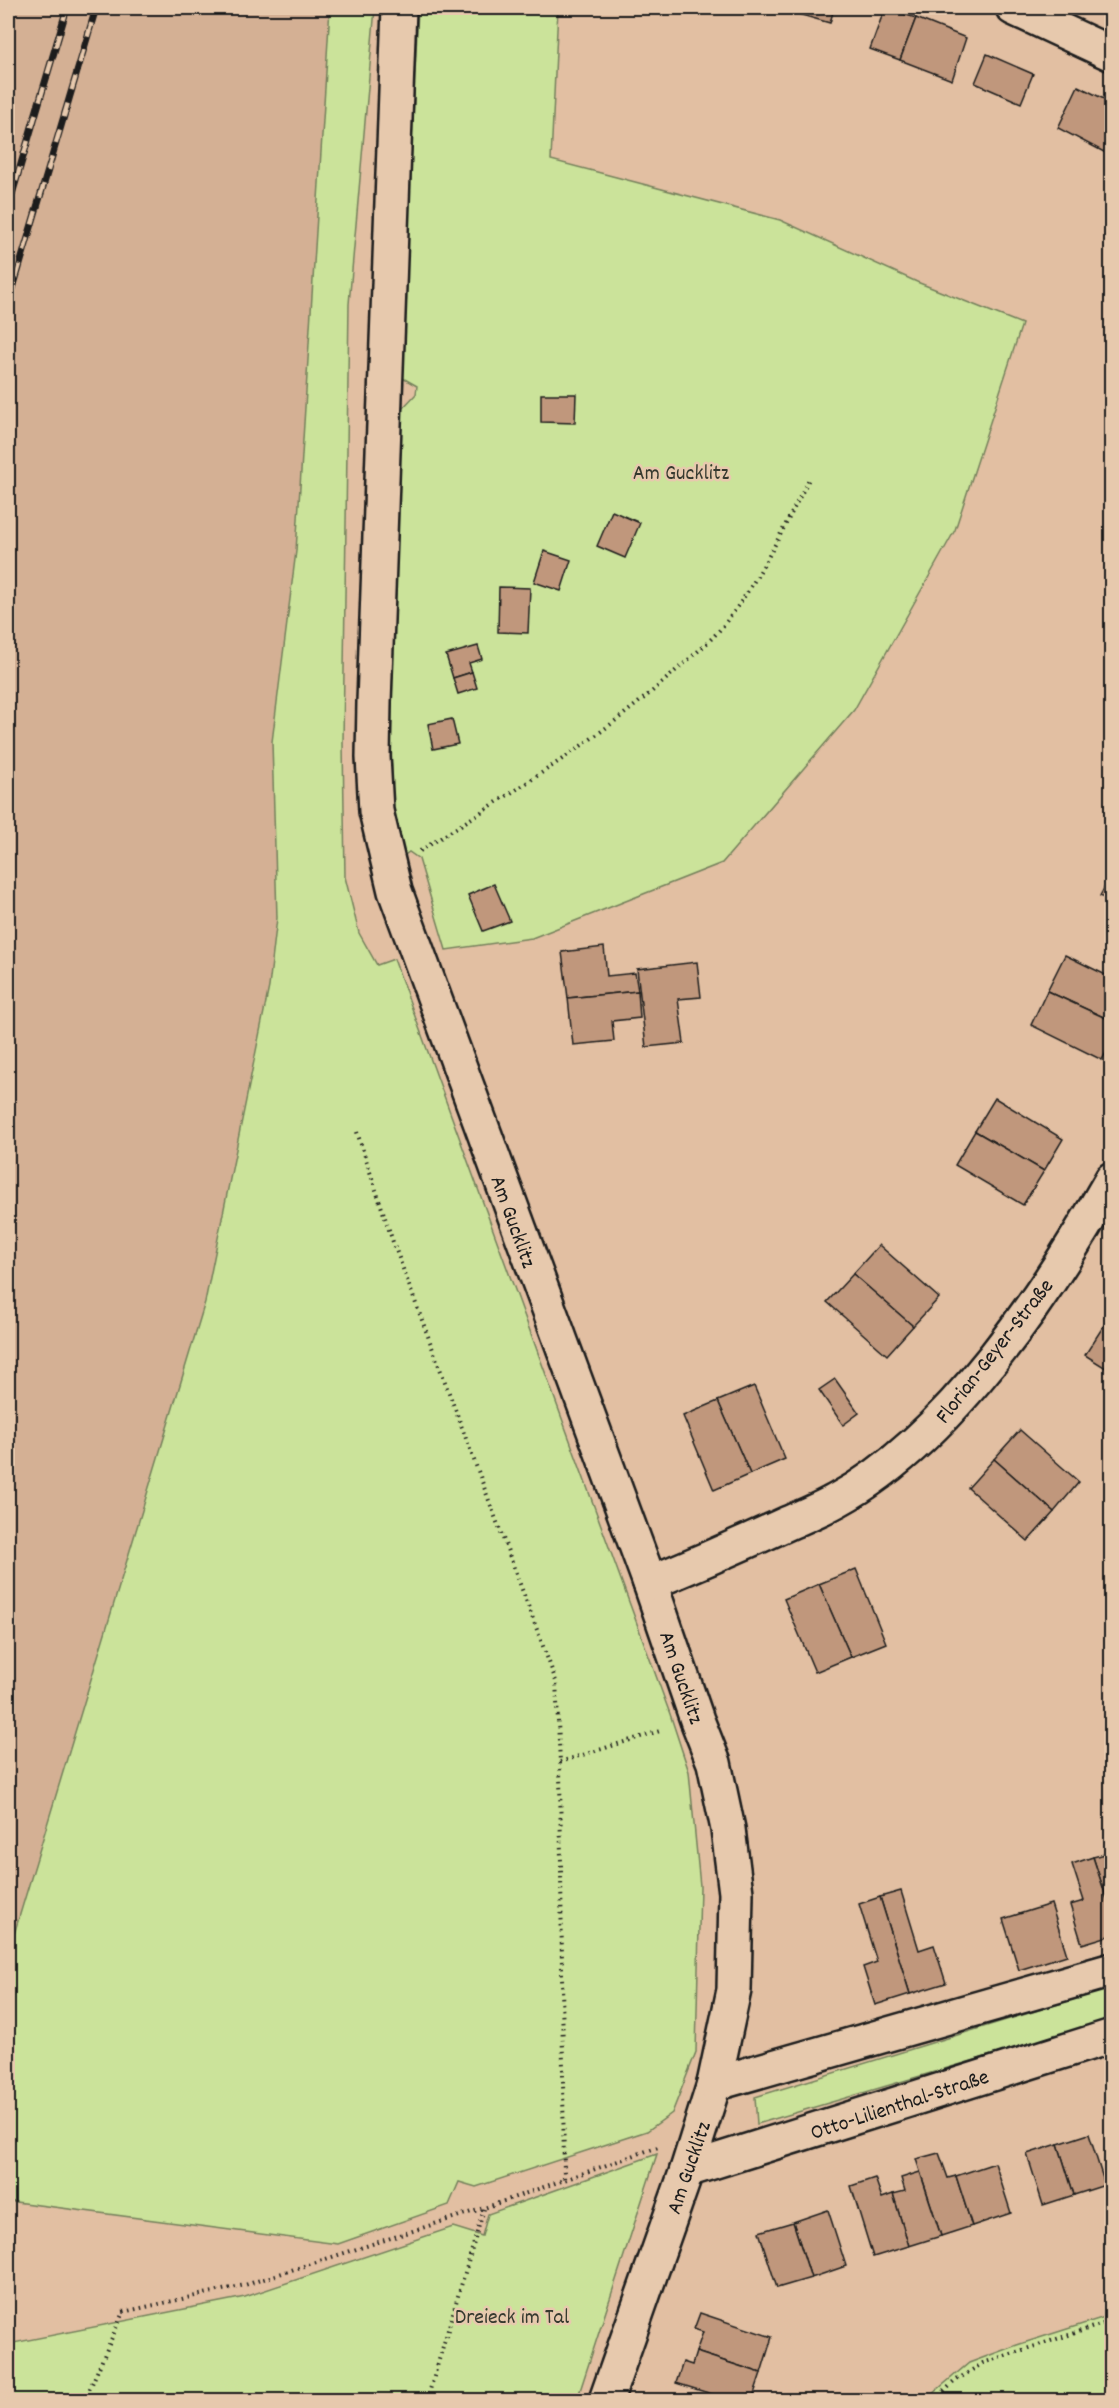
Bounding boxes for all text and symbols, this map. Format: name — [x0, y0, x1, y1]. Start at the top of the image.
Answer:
park label: Am Gucklitz — [633, 459, 730, 490]
street label: Am Gucklitz — [481, 1172, 543, 1273]
street label: Florian-Geyer-Straße — [929, 1273, 1062, 1431]
street label: Am Gucklitz — [649, 1628, 710, 1729]
street label: Otto-Lilienthal-Straße — [807, 2063, 993, 2150]
street label: Am Gucklitz — [660, 2117, 721, 2219]
park label: Dreieck im Tal — [455, 2303, 569, 2334]

